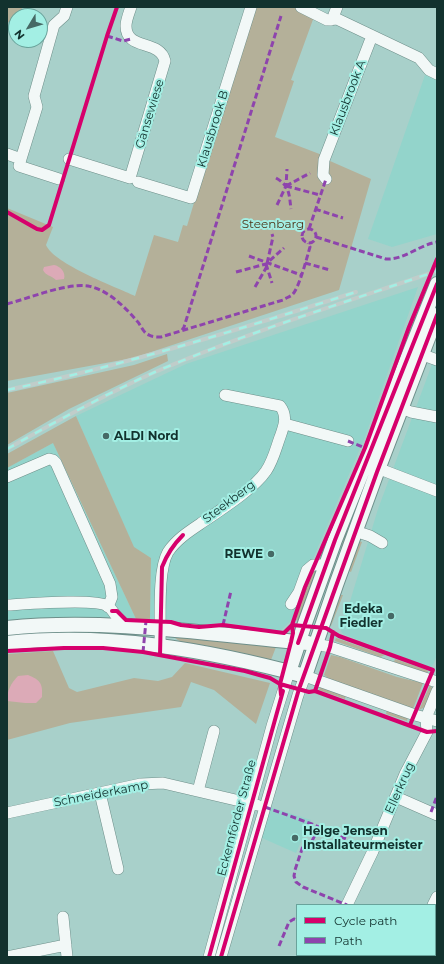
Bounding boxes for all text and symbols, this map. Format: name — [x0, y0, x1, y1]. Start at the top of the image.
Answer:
north arrow — [8, 8, 48, 48]
text: N — [11, 27, 28, 43]
street label: Klausbrook A — [327, 58, 369, 138]
street label: Gänsewiese — [133, 78, 167, 150]
street label: Klausbrook B — [194, 89, 232, 169]
park label: Steenbarg — [242, 217, 304, 231]
place label: ALDI Nord — [114, 429, 179, 443]
marker: ALDI Nord — [101, 431, 111, 441]
street label: Steekberg — [200, 478, 258, 526]
place label: REWE — [224, 547, 263, 561]
marker: REWE — [266, 549, 276, 559]
place label: Edeka Fiedler — [339, 602, 383, 630]
marker: Edeka Fiedler — [386, 611, 396, 621]
street label: Eckernförder Straße — [215, 758, 259, 878]
street label: Ellerkrug — [382, 760, 418, 816]
street label: Schneiderkamp — [53, 778, 149, 810]
place label: Helge Jensen Installateurmeister — [303, 824, 423, 852]
marker: Helge Jensen Installateurmeister — [290, 833, 300, 843]
legend — [296, 904, 436, 956]
text: Cycle path — [334, 913, 397, 928]
text: Path — [334, 933, 363, 948]

